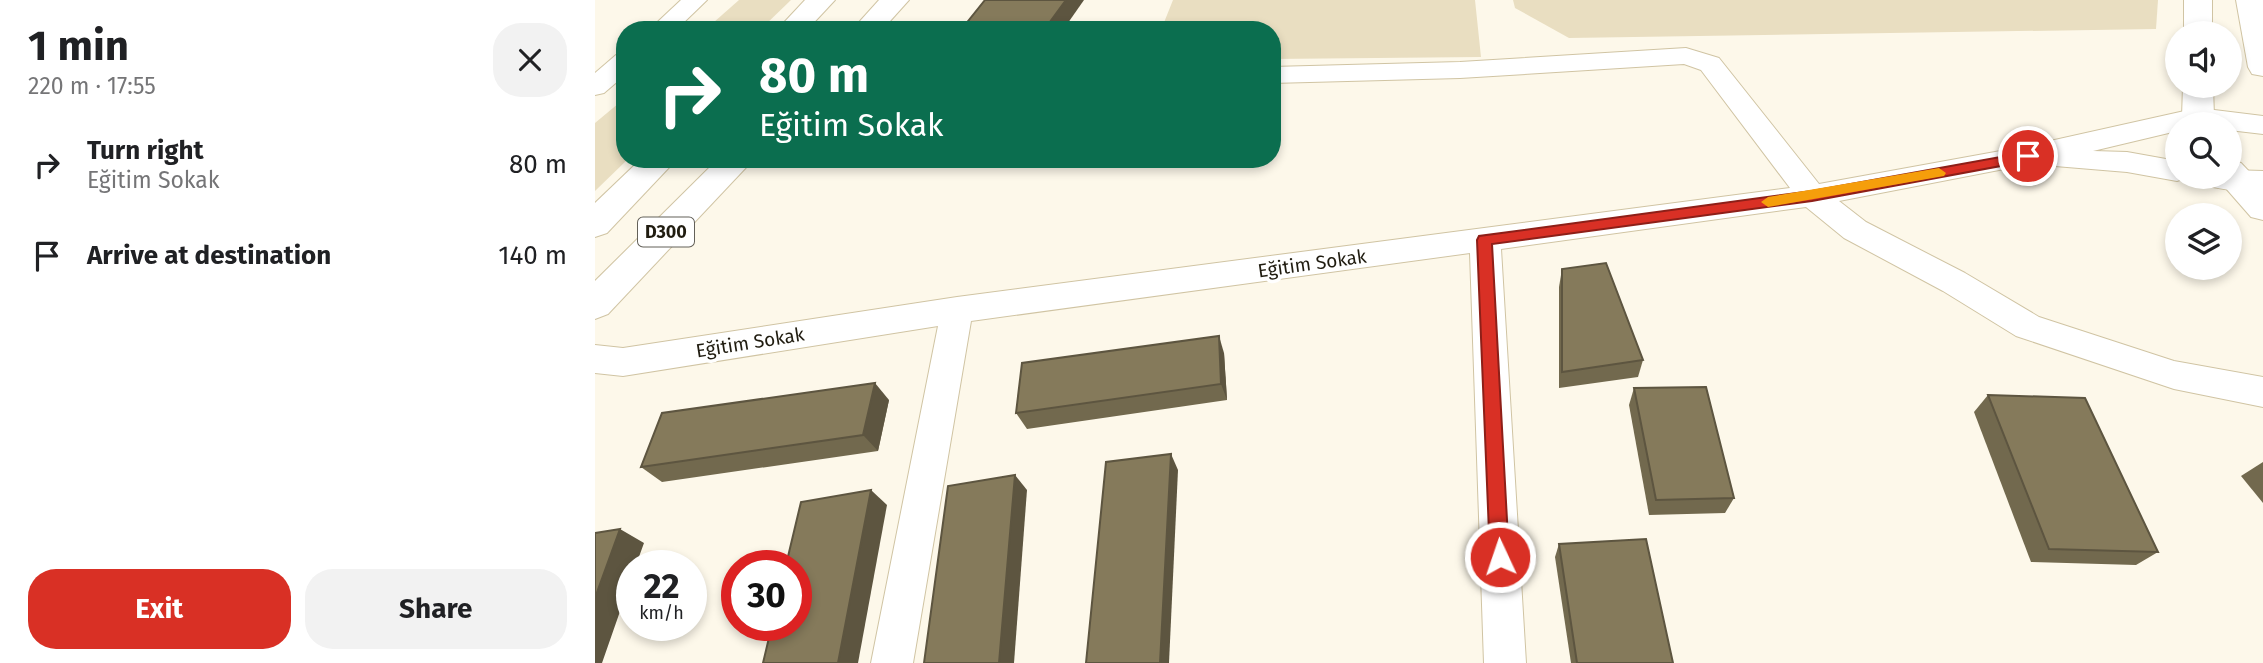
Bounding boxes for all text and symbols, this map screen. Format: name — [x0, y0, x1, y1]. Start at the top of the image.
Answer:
text: 1 min — [28, 21, 129, 71]
map controls — [2165, 21, 2242, 280]
button: sound — [2165, 21, 2242, 98]
button: close — [493, 23, 567, 97]
text: 80 m — [759, 46, 869, 105]
icon: right — [644, 49, 735, 140]
text: 220 m · 17:55 — [28, 72, 156, 100]
text: Eğitim Sokak — [759, 106, 943, 144]
button: search — [2165, 112, 2242, 189]
pin — [1998, 126, 2058, 186]
text: Turn right — [87, 135, 204, 166]
icon: arrive — [2009, 137, 2047, 175]
icon: right — [28, 146, 66, 184]
text: 80 m — [509, 149, 567, 180]
text: Eğitim Sokak — [87, 166, 220, 194]
button: layers — [2165, 203, 2242, 280]
road number: D300 — [638, 218, 694, 246]
icon: arrive — [28, 237, 66, 275]
text: Arrive at destination — [87, 240, 331, 271]
text: 140 m — [498, 240, 567, 271]
street label: Eğitim Sokak — [1256, 244, 1368, 283]
street label: Eğitim Sokak — [694, 323, 806, 362]
position arrow — [1463, 520, 1537, 594]
speed limit sign: 30 — [721, 550, 812, 641]
text: 22 — [643, 565, 680, 607]
button: Exit — [28, 569, 291, 649]
button: Share — [305, 569, 567, 649]
text: km/h — [639, 602, 684, 624]

